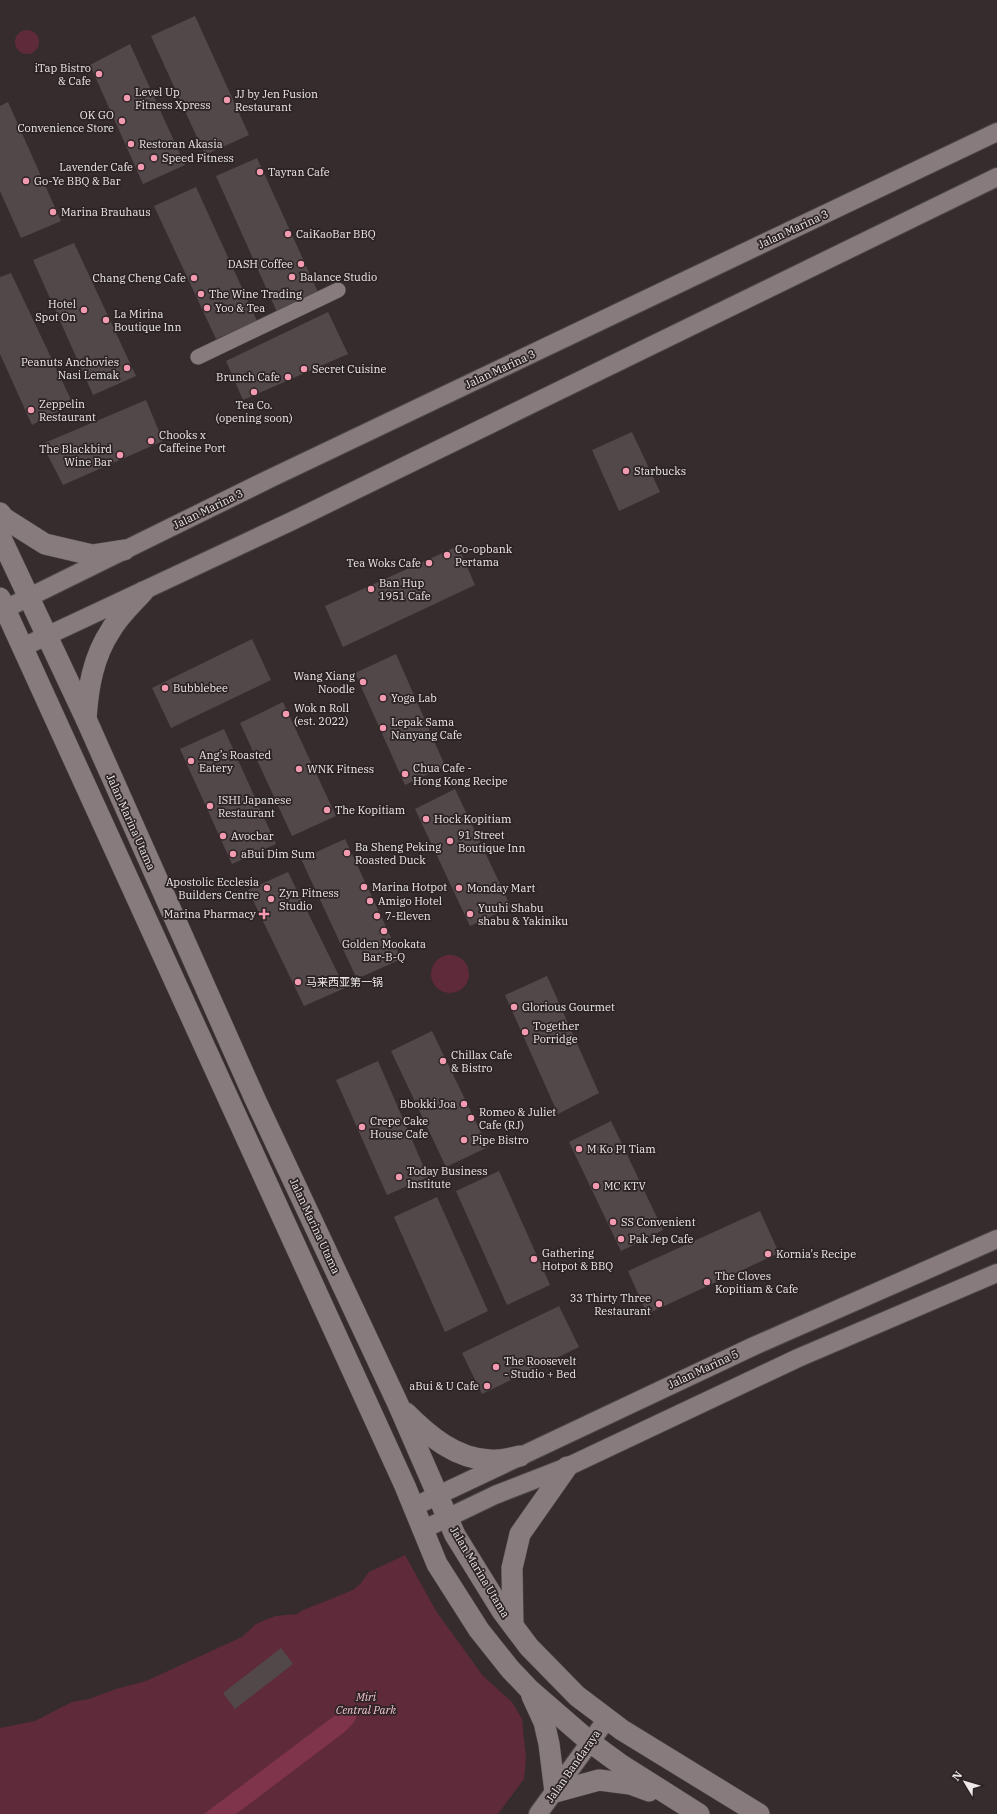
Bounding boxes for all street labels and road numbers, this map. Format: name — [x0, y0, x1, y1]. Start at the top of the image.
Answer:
street label: Jalan Marina 3 — [756, 207, 830, 251]
street label: Jalan Marina 3 — [463, 347, 537, 391]
street label: Jalan Marina 3 — [171, 486, 245, 532]
street label: Jalan Marina Utama — [103, 772, 159, 872]
street label: Jalan Marina Utama — [287, 1176, 343, 1276]
street label: Jalan Marina 5 — [666, 1347, 740, 1391]
street label: Jalan Marina Utama — [447, 1524, 513, 1620]
street label: Jalan Bandaraya — [543, 1727, 603, 1805]

